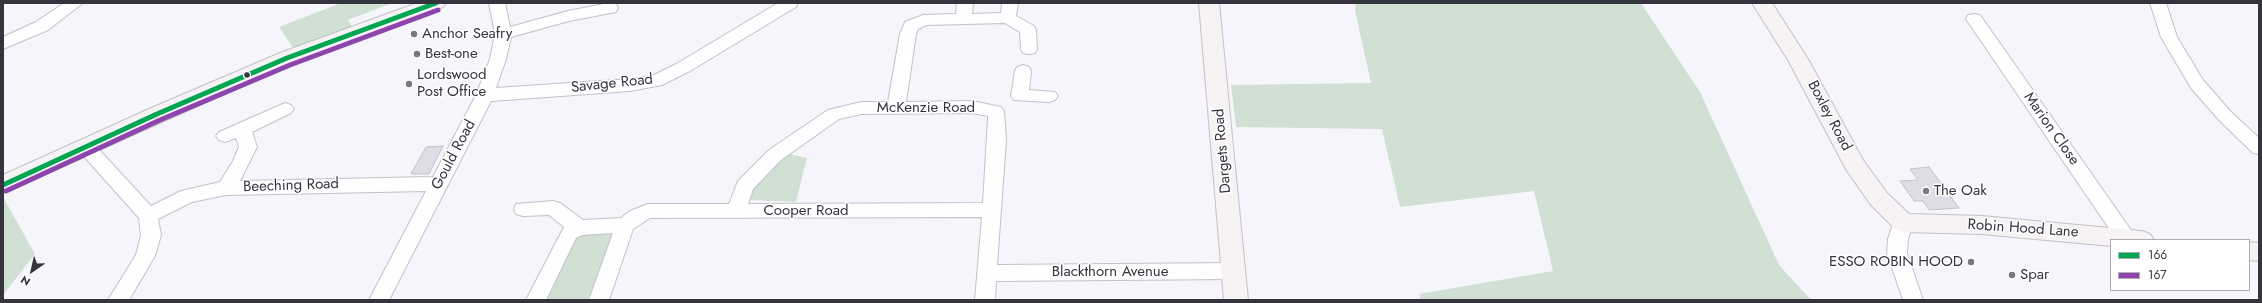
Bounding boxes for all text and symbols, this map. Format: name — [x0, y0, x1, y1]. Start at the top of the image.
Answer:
place label: Anchor Seafry — [422, 25, 512, 43]
marker: Anchor Seafry — [409, 29, 419, 39]
place label: Best-one — [425, 45, 478, 63]
marker: Best-one — [412, 49, 422, 59]
place label: Lordswood Post Office — [417, 66, 487, 101]
unlabelled marker — [242, 70, 252, 80]
street label: Savage Road — [570, 71, 654, 97]
street label: Boxley Road — [1803, 78, 1855, 154]
marker: Lordswood Post Office — [404, 79, 414, 89]
street label: Marion Close — [2019, 89, 2083, 169]
street label: McKenzie Road — [877, 99, 975, 117]
street label: Dargets Road — [1210, 108, 1236, 194]
street label: Gould Road — [428, 117, 480, 193]
street label: Beeching Road — [243, 175, 339, 197]
place label: The Oak — [1934, 182, 1987, 200]
marker: The Oak — [1921, 186, 1931, 196]
street label: Cooper Road — [764, 202, 848, 220]
street label: Robin Hood Lane — [1967, 216, 2079, 242]
legend — [2110, 239, 2250, 291]
text: 166 — [2148, 246, 2167, 264]
north arrow — [12, 251, 52, 291]
place label: ESSO ROBIN HOOD — [1829, 253, 1963, 271]
marker: ESSO ROBIN HOOD — [1966, 257, 1976, 267]
street label: Blackthorn Avenue — [1052, 263, 1168, 281]
place label: Spar — [2020, 266, 2049, 284]
text: 167 — [2148, 266, 2167, 284]
marker: Spar — [2007, 270, 2017, 280]
text: N — [17, 272, 33, 290]

